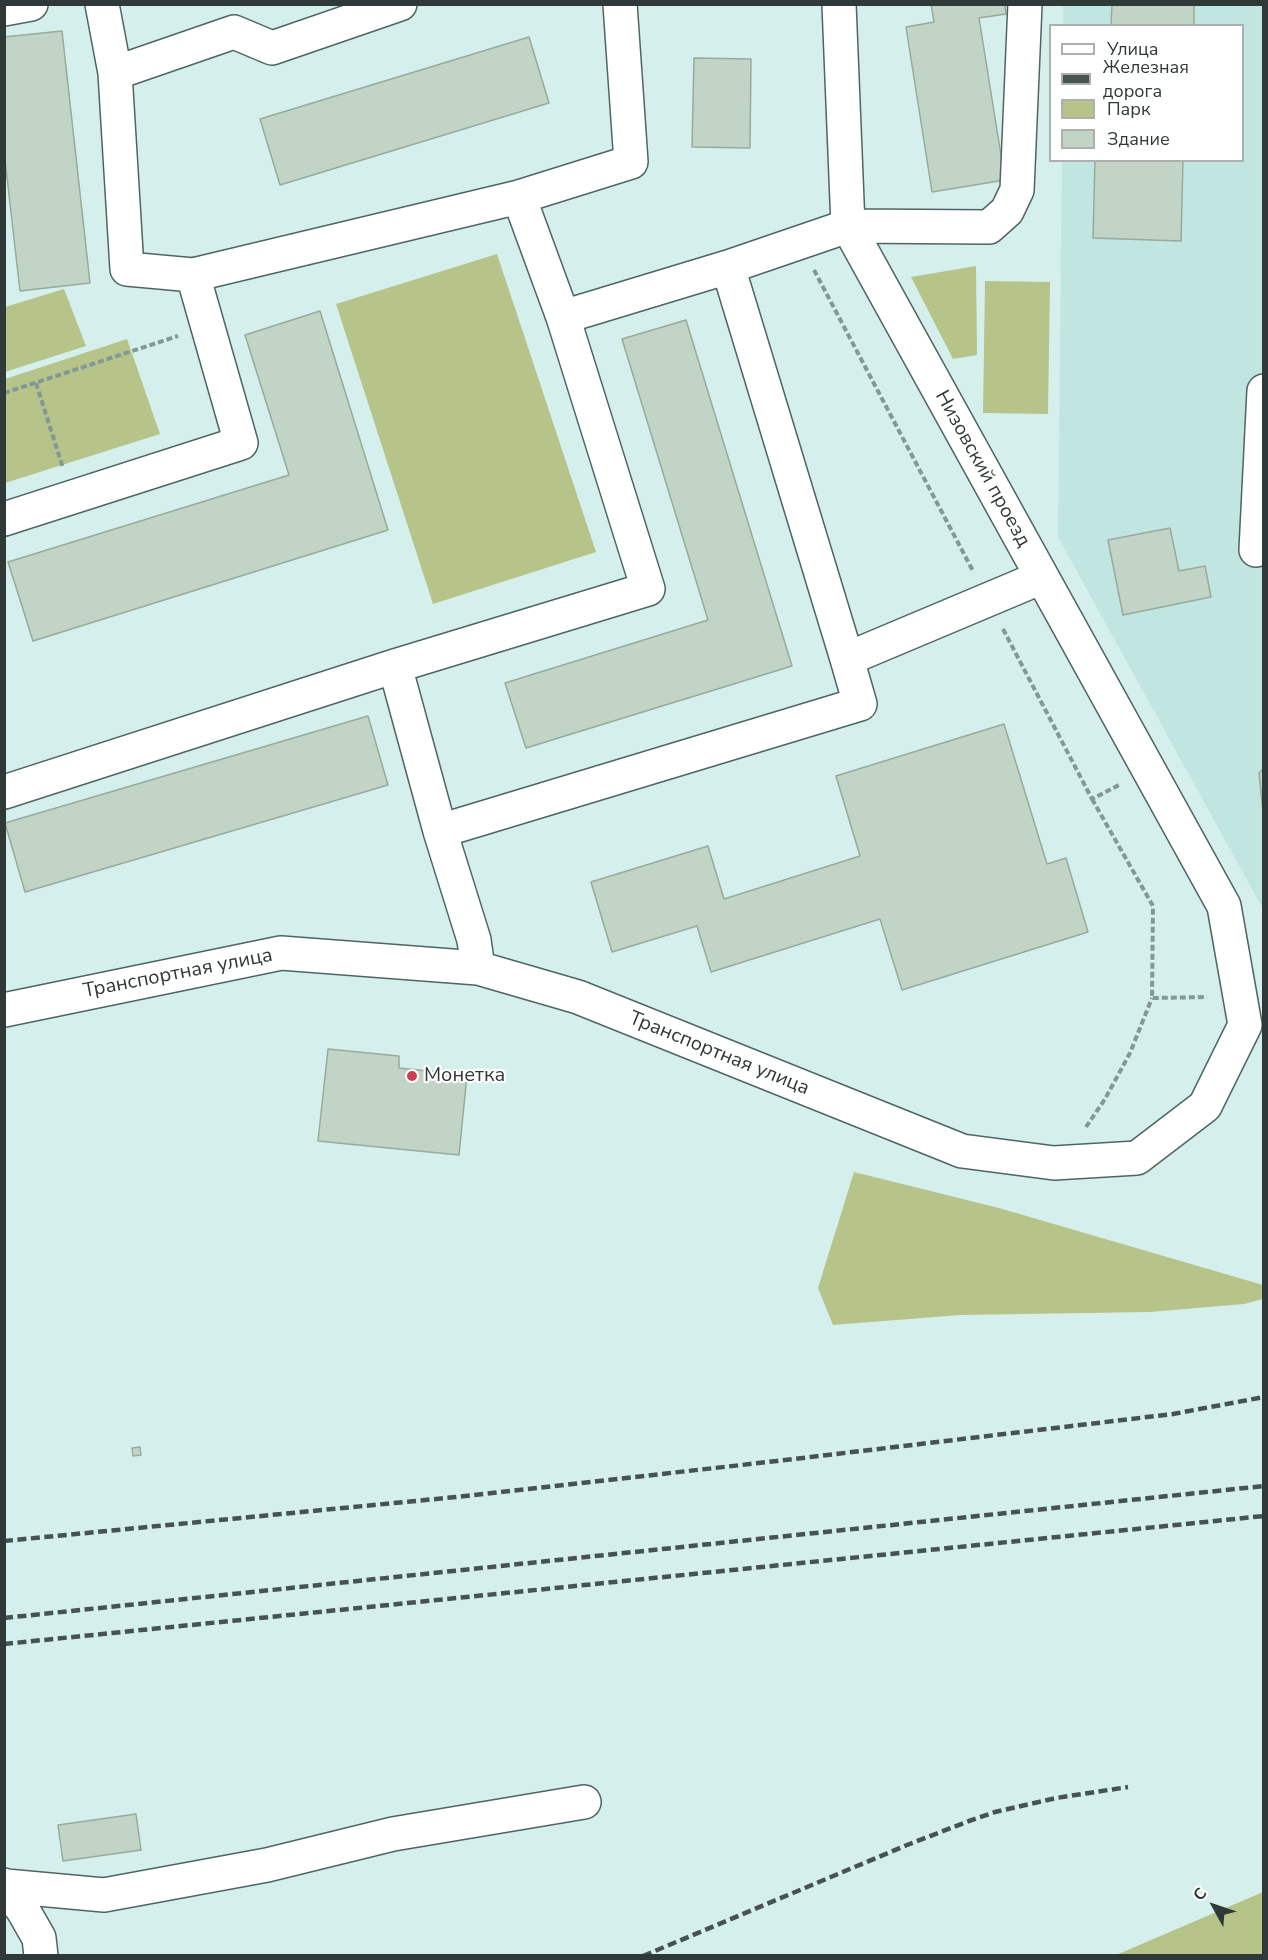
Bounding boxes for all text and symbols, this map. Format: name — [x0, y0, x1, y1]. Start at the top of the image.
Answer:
legend — [1049, 24, 1244, 162]
text: Улица — [1107, 37, 1158, 61]
text: Железная дорога — [1103, 55, 1189, 103]
text: Парк — [1107, 97, 1150, 121]
text: Здание — [1107, 127, 1170, 151]
street label: Низовский проезд — [929, 387, 1035, 551]
street label: Транспортная улица — [81, 944, 275, 1004]
street label: Транспортная улица — [625, 1007, 813, 1101]
place label: Монетка — [424, 1064, 505, 1088]
marker: Монетка — [405, 1069, 419, 1083]
north arrow — [1184, 1876, 1244, 1936]
text: С — [1188, 1883, 1212, 1906]

